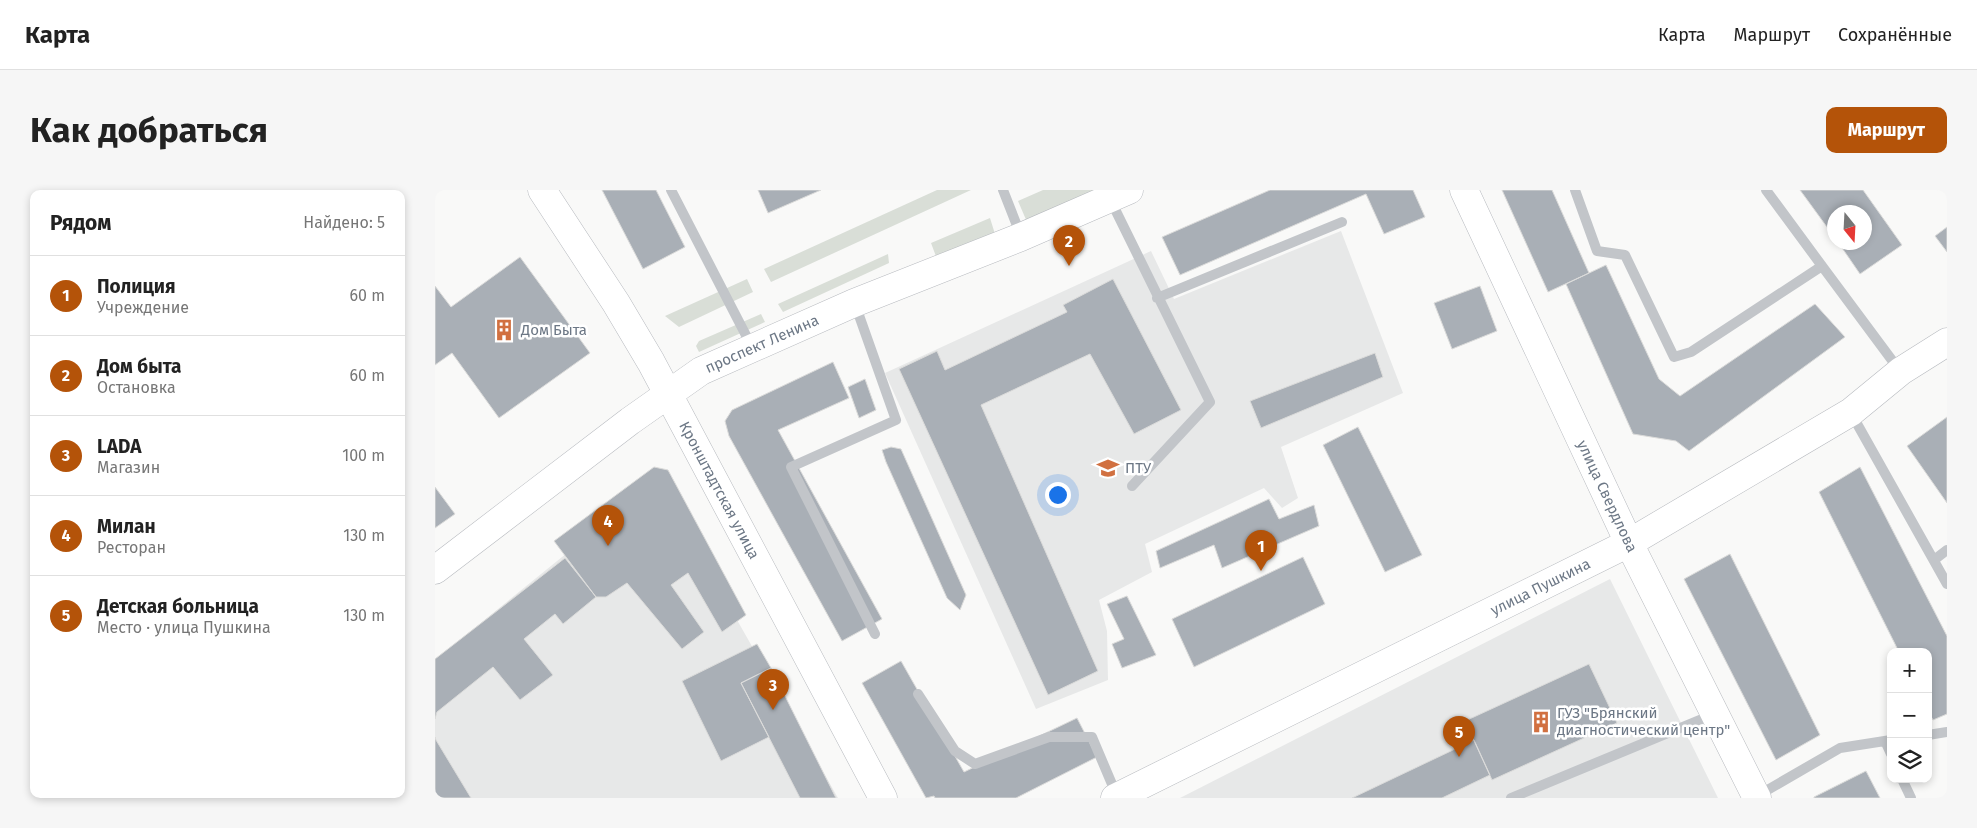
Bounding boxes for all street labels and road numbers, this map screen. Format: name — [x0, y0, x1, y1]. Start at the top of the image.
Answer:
street label: проспект Ленина — [702, 311, 822, 377]
street label: Кронштадтская улица — [675, 418, 763, 562]
street label: улица Свердлова — [1573, 437, 1641, 555]
street label: улица Пушкина — [1488, 555, 1593, 619]

